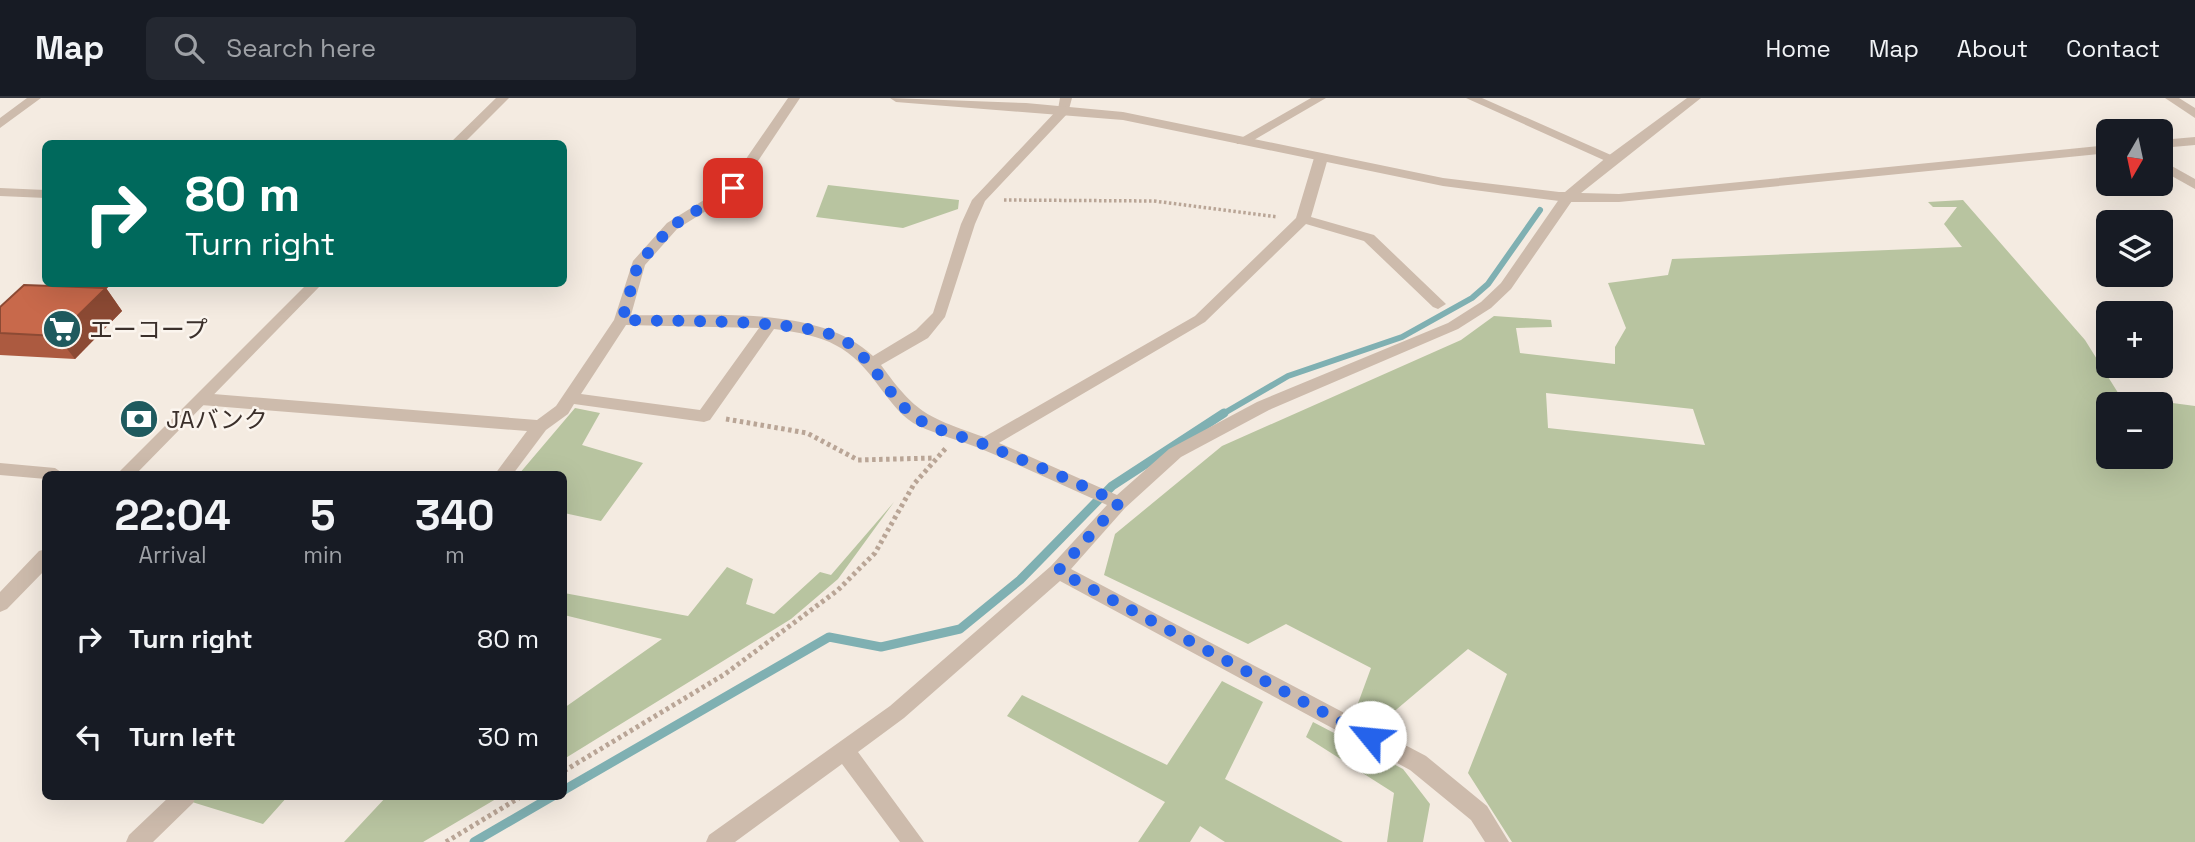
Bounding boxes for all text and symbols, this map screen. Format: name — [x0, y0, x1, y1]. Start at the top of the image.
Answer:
search box — [146, 17, 636, 80]
text: Map — [35, 27, 104, 69]
icon: search — [170, 29, 208, 67]
text: Search here — [226, 31, 376, 65]
text: Home — [1765, 33, 1831, 64]
text: Map — [1869, 33, 1919, 64]
text: About — [1957, 33, 2028, 64]
text: Contact — [2066, 33, 2160, 64]
north arrow — [2096, 119, 2174, 196]
map controls — [2096, 119, 2173, 469]
pin — [703, 158, 763, 218]
text: 80 m — [185, 163, 300, 225]
icon: right — [70, 168, 161, 259]
icon: arrive — [714, 169, 752, 207]
button: layers — [2096, 210, 2173, 287]
text: Turn right — [185, 224, 335, 264]
button: + — [2096, 301, 2173, 378]
supermarket icon: エーコープ — [41, 308, 83, 350]
place label: エーコープ — [89, 314, 208, 345]
button: − — [2096, 392, 2173, 469]
bank icon: JAバンク — [118, 398, 160, 440]
place label: JAバンク — [166, 404, 268, 435]
text: 22:04 — [114, 489, 231, 542]
text: 5 — [310, 489, 336, 542]
text: 340 — [415, 489, 495, 542]
text: Arrival — [138, 540, 207, 570]
text: min — [303, 540, 343, 570]
text: m — [445, 540, 465, 570]
icon: right — [70, 620, 108, 658]
text: Turn right — [129, 622, 253, 656]
text: 80 m — [477, 622, 539, 656]
position arrow — [1333, 700, 1407, 774]
icon: left — [70, 718, 108, 756]
text: Turn left — [129, 720, 236, 754]
text: 30 m — [478, 720, 539, 754]

